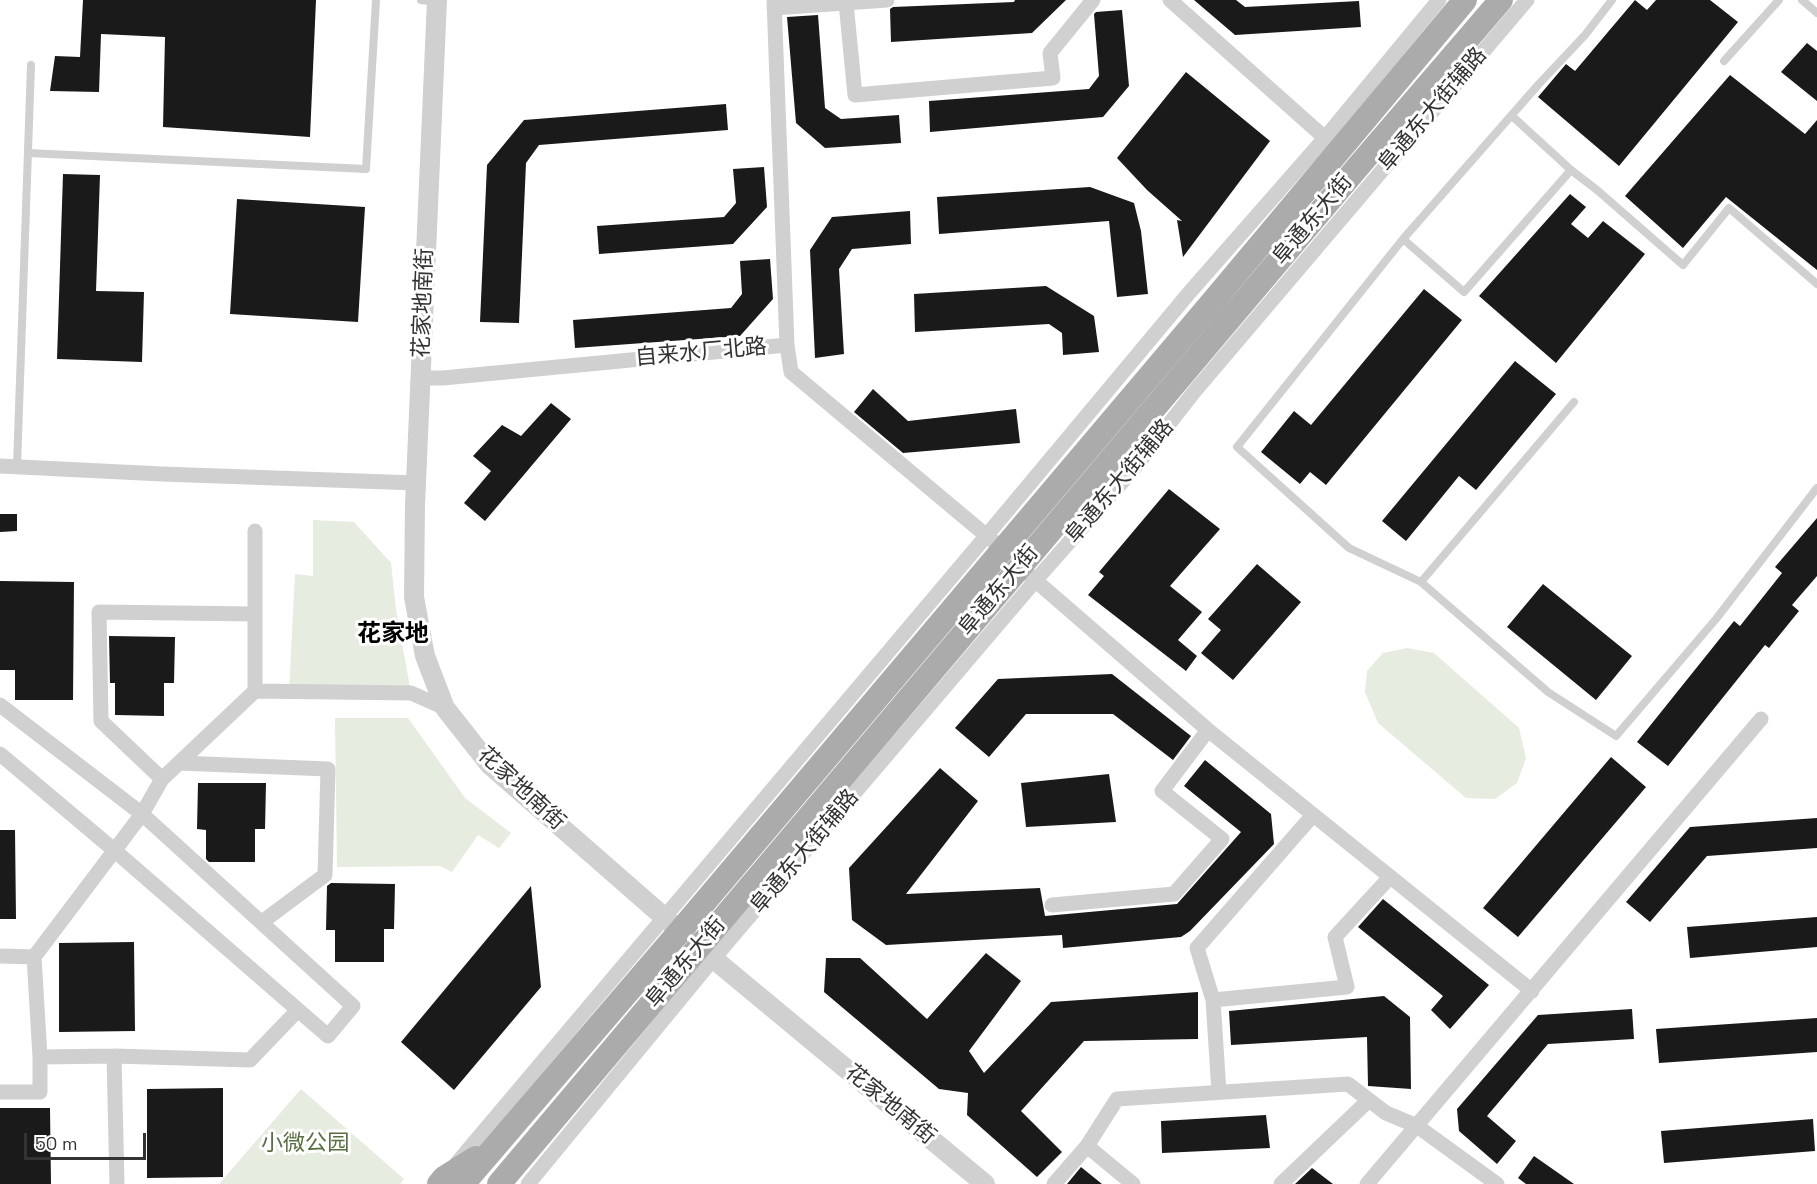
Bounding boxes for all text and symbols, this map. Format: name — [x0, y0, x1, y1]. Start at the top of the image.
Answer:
street label: 阜通东大街辅路 — [1373, 43, 1493, 177]
street label: 阜通东大街 — [1268, 169, 1358, 271]
street label: 花家地南街 — [409, 248, 439, 358]
street label: 自来水厂北路 — [634, 334, 768, 372]
street label: 阜通东大街辅路 — [1060, 415, 1180, 549]
street label: 阜通东大街 — [954, 540, 1044, 642]
district label: 花家地 — [357, 620, 429, 648]
street label: 花家地南街 — [472, 742, 570, 836]
street label: 阜通东大街辅路 — [745, 785, 865, 919]
street label: 阜通东大街 — [641, 912, 731, 1014]
street label: 花家地南街 — [839, 1060, 941, 1150]
scale bar — [27, 1121, 148, 1159]
park label: 小微公园 — [261, 1131, 349, 1157]
text: 50 m — [35, 1132, 77, 1155]

